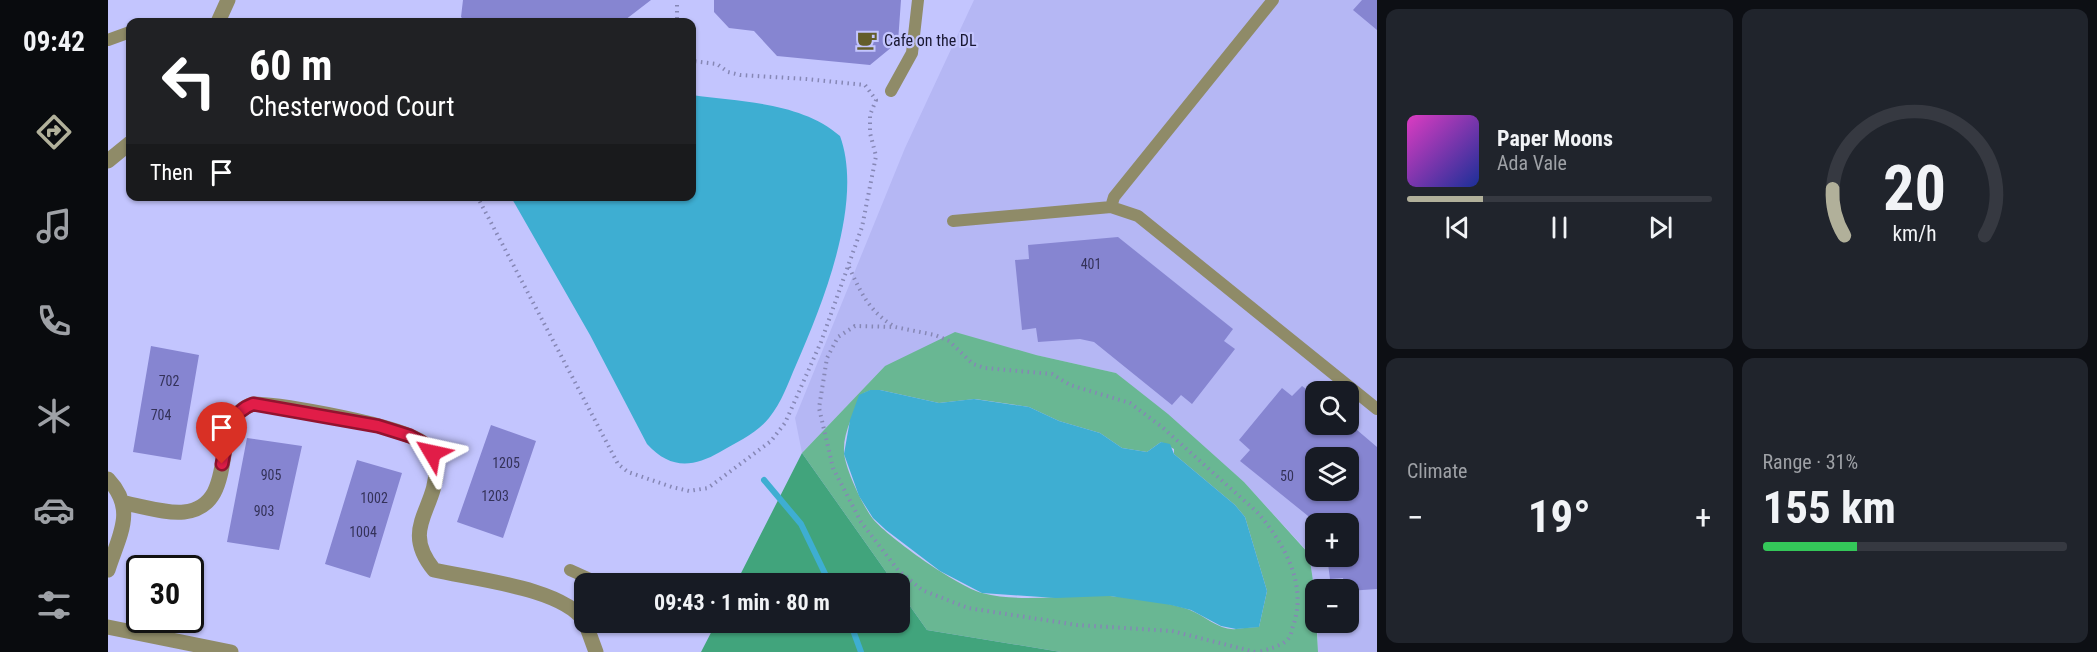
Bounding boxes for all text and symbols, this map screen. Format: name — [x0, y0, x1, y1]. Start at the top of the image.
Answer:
text: 09:42 — [23, 26, 85, 58]
cafe icon: Cafe on the DL — [855, 28, 879, 52]
place label: Cafe on the DL — [884, 31, 977, 50]
text: 60 m — [249, 41, 332, 90]
icon: left — [150, 42, 228, 120]
text: Chesterwood Court — [249, 91, 454, 123]
icon: directions — [33, 111, 75, 153]
text: Paper Moons — [1497, 126, 1613, 151]
text: Ada Vale — [1497, 151, 1567, 175]
text: 20 — [1883, 152, 1946, 225]
icon: arrive — [205, 156, 238, 189]
text: Then — [150, 160, 193, 185]
icon: music — [33, 205, 75, 247]
icon: previous — [1441, 211, 1474, 244]
icon: pause — [1543, 211, 1576, 244]
icon: next — [1644, 211, 1677, 244]
text: km/h — [1893, 222, 1937, 247]
house number: 401 — [1081, 256, 1101, 272]
icon: phone — [33, 300, 75, 342]
house number: 702 — [159, 373, 179, 389]
map controls — [1305, 381, 1359, 633]
button: search — [1305, 381, 1359, 435]
icon: climate — [33, 395, 75, 437]
pin — [196, 402, 247, 464]
house number: 704 — [151, 407, 171, 423]
icon: arrive — [205, 411, 238, 444]
position arrow — [400, 421, 464, 485]
button: layers — [1305, 447, 1359, 501]
text: Range · 31% — [1763, 450, 1858, 474]
house number: 1205 — [492, 455, 520, 471]
text: Climate — [1407, 459, 1467, 483]
house number: 905 — [261, 467, 281, 483]
house number: 50 — [1280, 468, 1294, 484]
text: 155 km — [1763, 481, 1896, 534]
house number: 1203 — [481, 488, 509, 504]
icon: car — [33, 489, 75, 531]
house number: 1002 — [360, 490, 388, 506]
text: 19° — [1528, 490, 1591, 543]
text: − — [1407, 498, 1424, 537]
text: + — [1695, 498, 1711, 537]
house number: 903 — [254, 503, 274, 519]
button: + — [1305, 513, 1359, 567]
house number: 1004 — [349, 524, 377, 540]
speed limit sign: 30 — [126, 555, 204, 633]
button: − — [1305, 579, 1359, 633]
icon: filters — [33, 584, 75, 626]
text: 09:43 · 1 min · 80 m — [654, 590, 830, 615]

